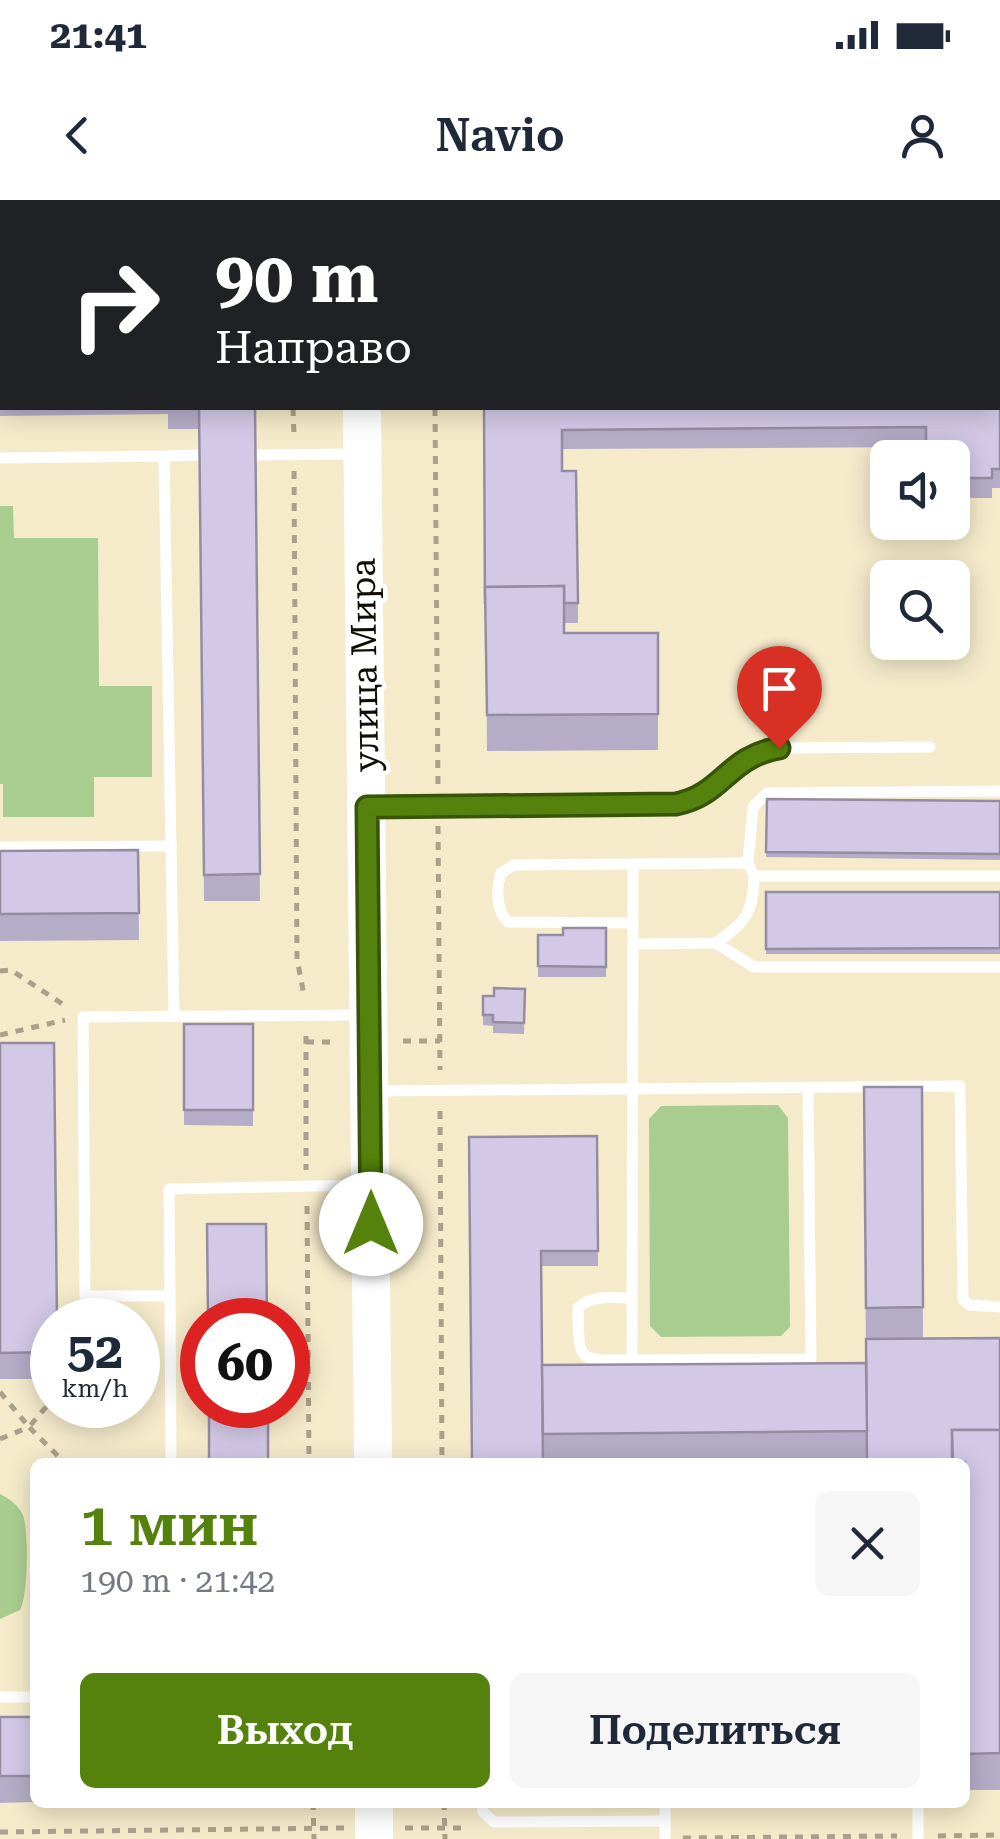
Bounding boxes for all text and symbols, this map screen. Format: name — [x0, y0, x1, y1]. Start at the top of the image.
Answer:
text: 21:41 — [50, 13, 147, 57]
icon: back — [50, 108, 105, 163]
icon: person — [895, 108, 950, 163]
text: Navio — [435, 109, 565, 162]
text: 90 m — [215, 237, 379, 319]
icon: right — [50, 240, 180, 370]
text: Направо — [215, 321, 412, 374]
map controls — [870, 440, 970, 660]
button: sound — [870, 440, 970, 540]
street label: улица Мира — [343, 558, 387, 772]
button: search — [870, 560, 970, 660]
pin — [737, 646, 822, 749]
icon: arrive — [752, 661, 807, 716]
position arrow — [319, 1172, 423, 1276]
speed limit sign: 60 — [180, 1298, 310, 1428]
text: 52 — [67, 1322, 123, 1380]
text: km/h — [62, 1374, 128, 1403]
text: 1 мин — [80, 1489, 258, 1560]
button: close — [815, 1491, 920, 1596]
text: 190 m · 21:42 — [80, 1562, 275, 1600]
button: Выход — [80, 1673, 490, 1788]
button: Поделиться — [510, 1673, 920, 1788]

